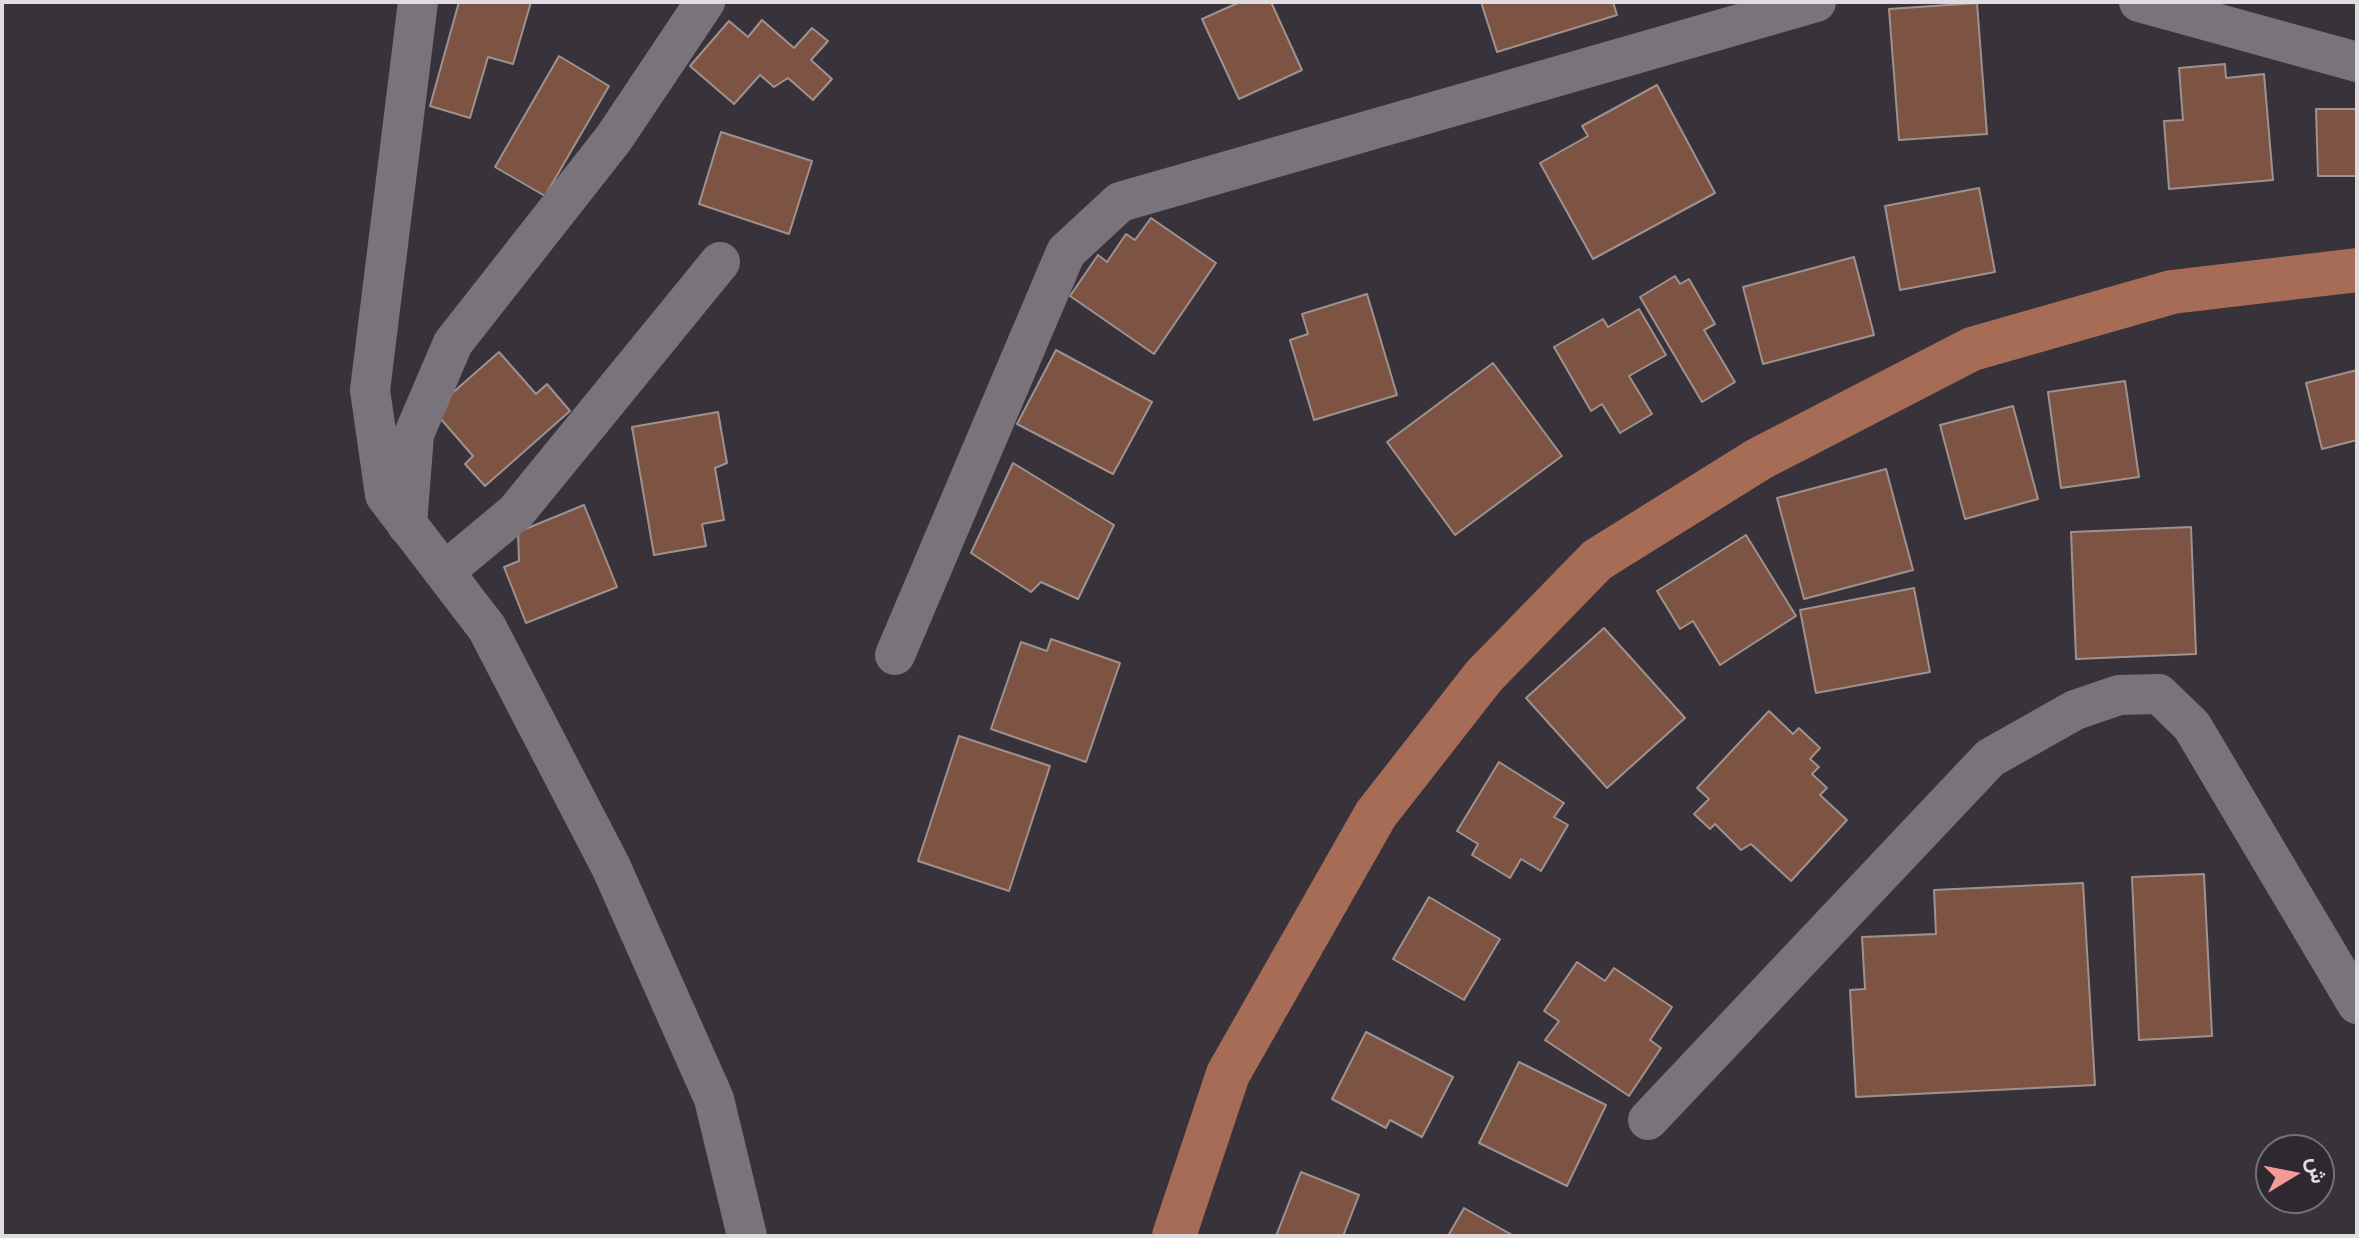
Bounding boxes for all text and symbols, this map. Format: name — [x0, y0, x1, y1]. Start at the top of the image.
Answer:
north arrow — [2255, 1134, 2335, 1214]
text: ش — [2303, 1155, 2332, 1185]

